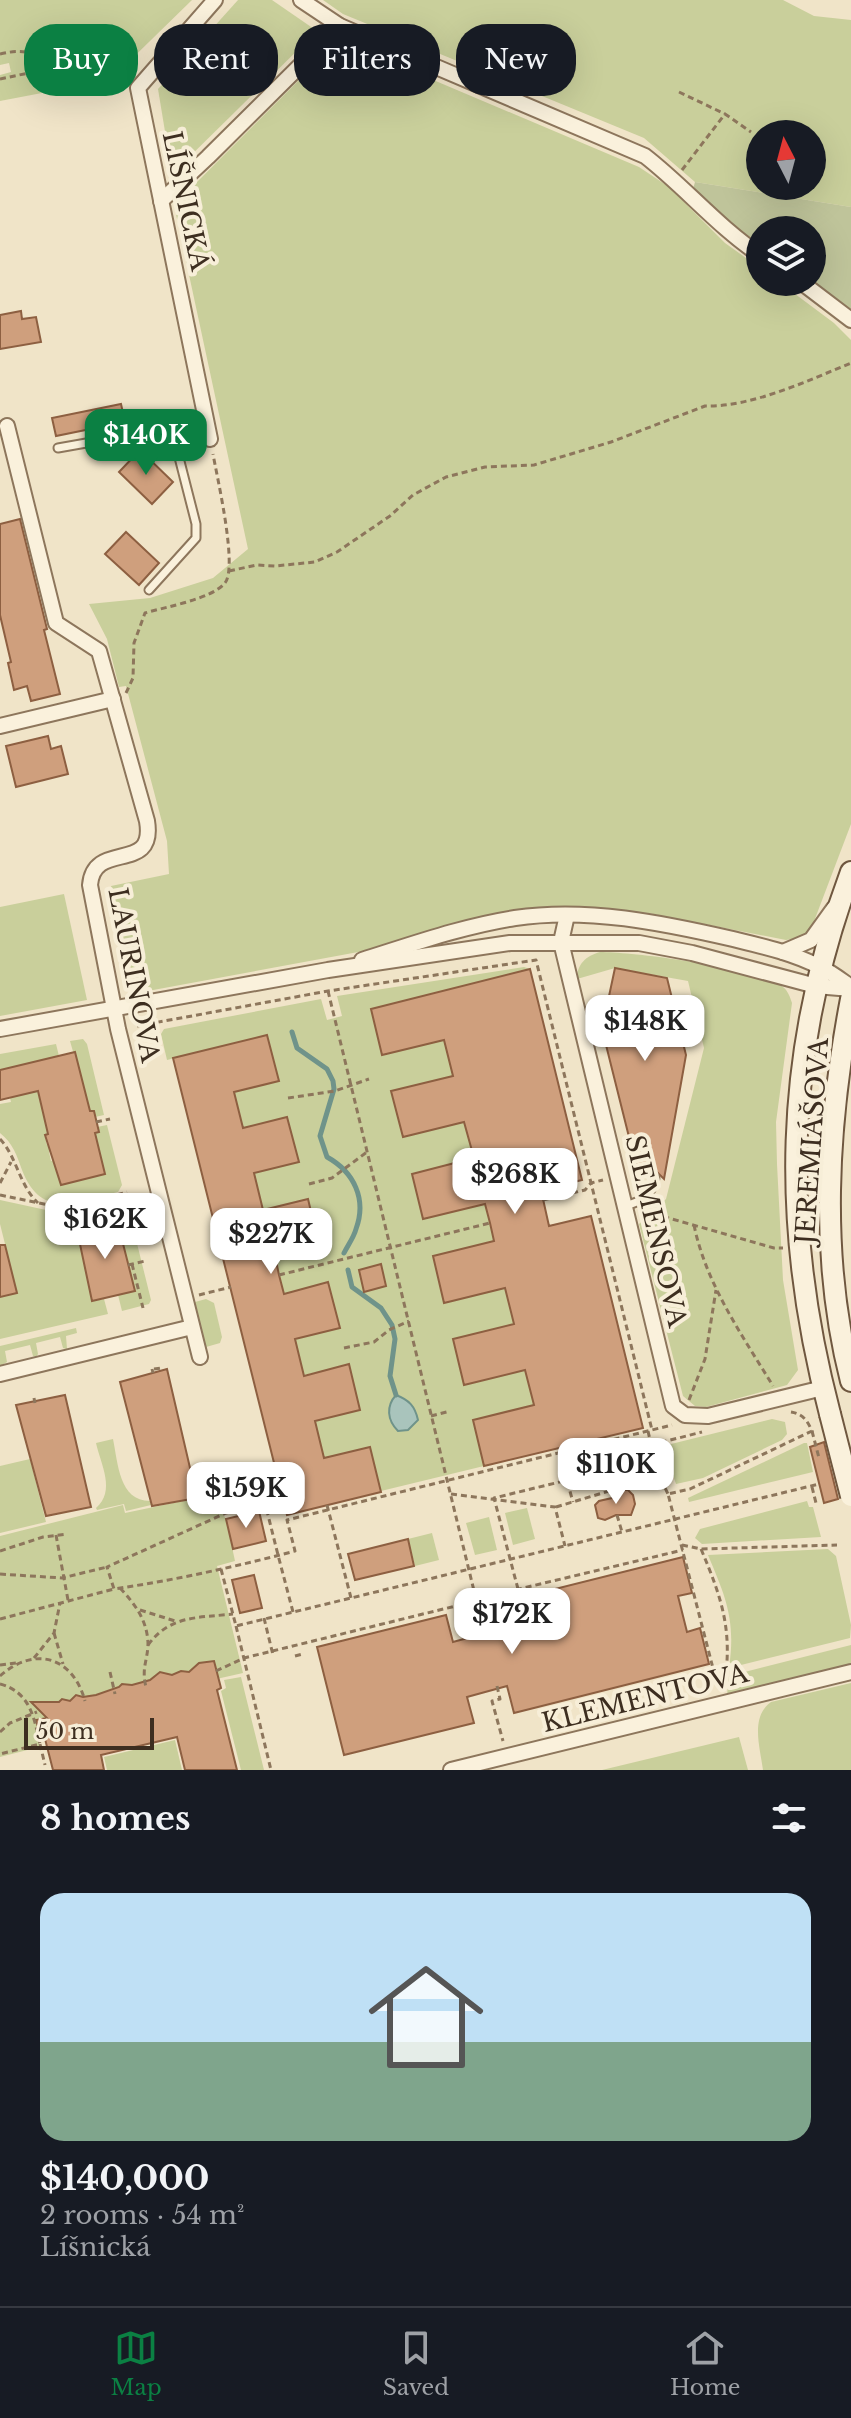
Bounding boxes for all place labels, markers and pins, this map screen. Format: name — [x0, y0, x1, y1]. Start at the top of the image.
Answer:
pin: $140K — [90, 409, 202, 477]
pin: $148K — [589, 995, 701, 1063]
pin: $268K — [459, 1148, 571, 1216]
pin: $162K — [49, 1193, 161, 1261]
pin: $227K — [215, 1208, 327, 1276]
pin: $110K — [560, 1438, 672, 1506]
pin: $159K — [190, 1462, 302, 1530]
pin: $172K — [456, 1588, 568, 1656]

